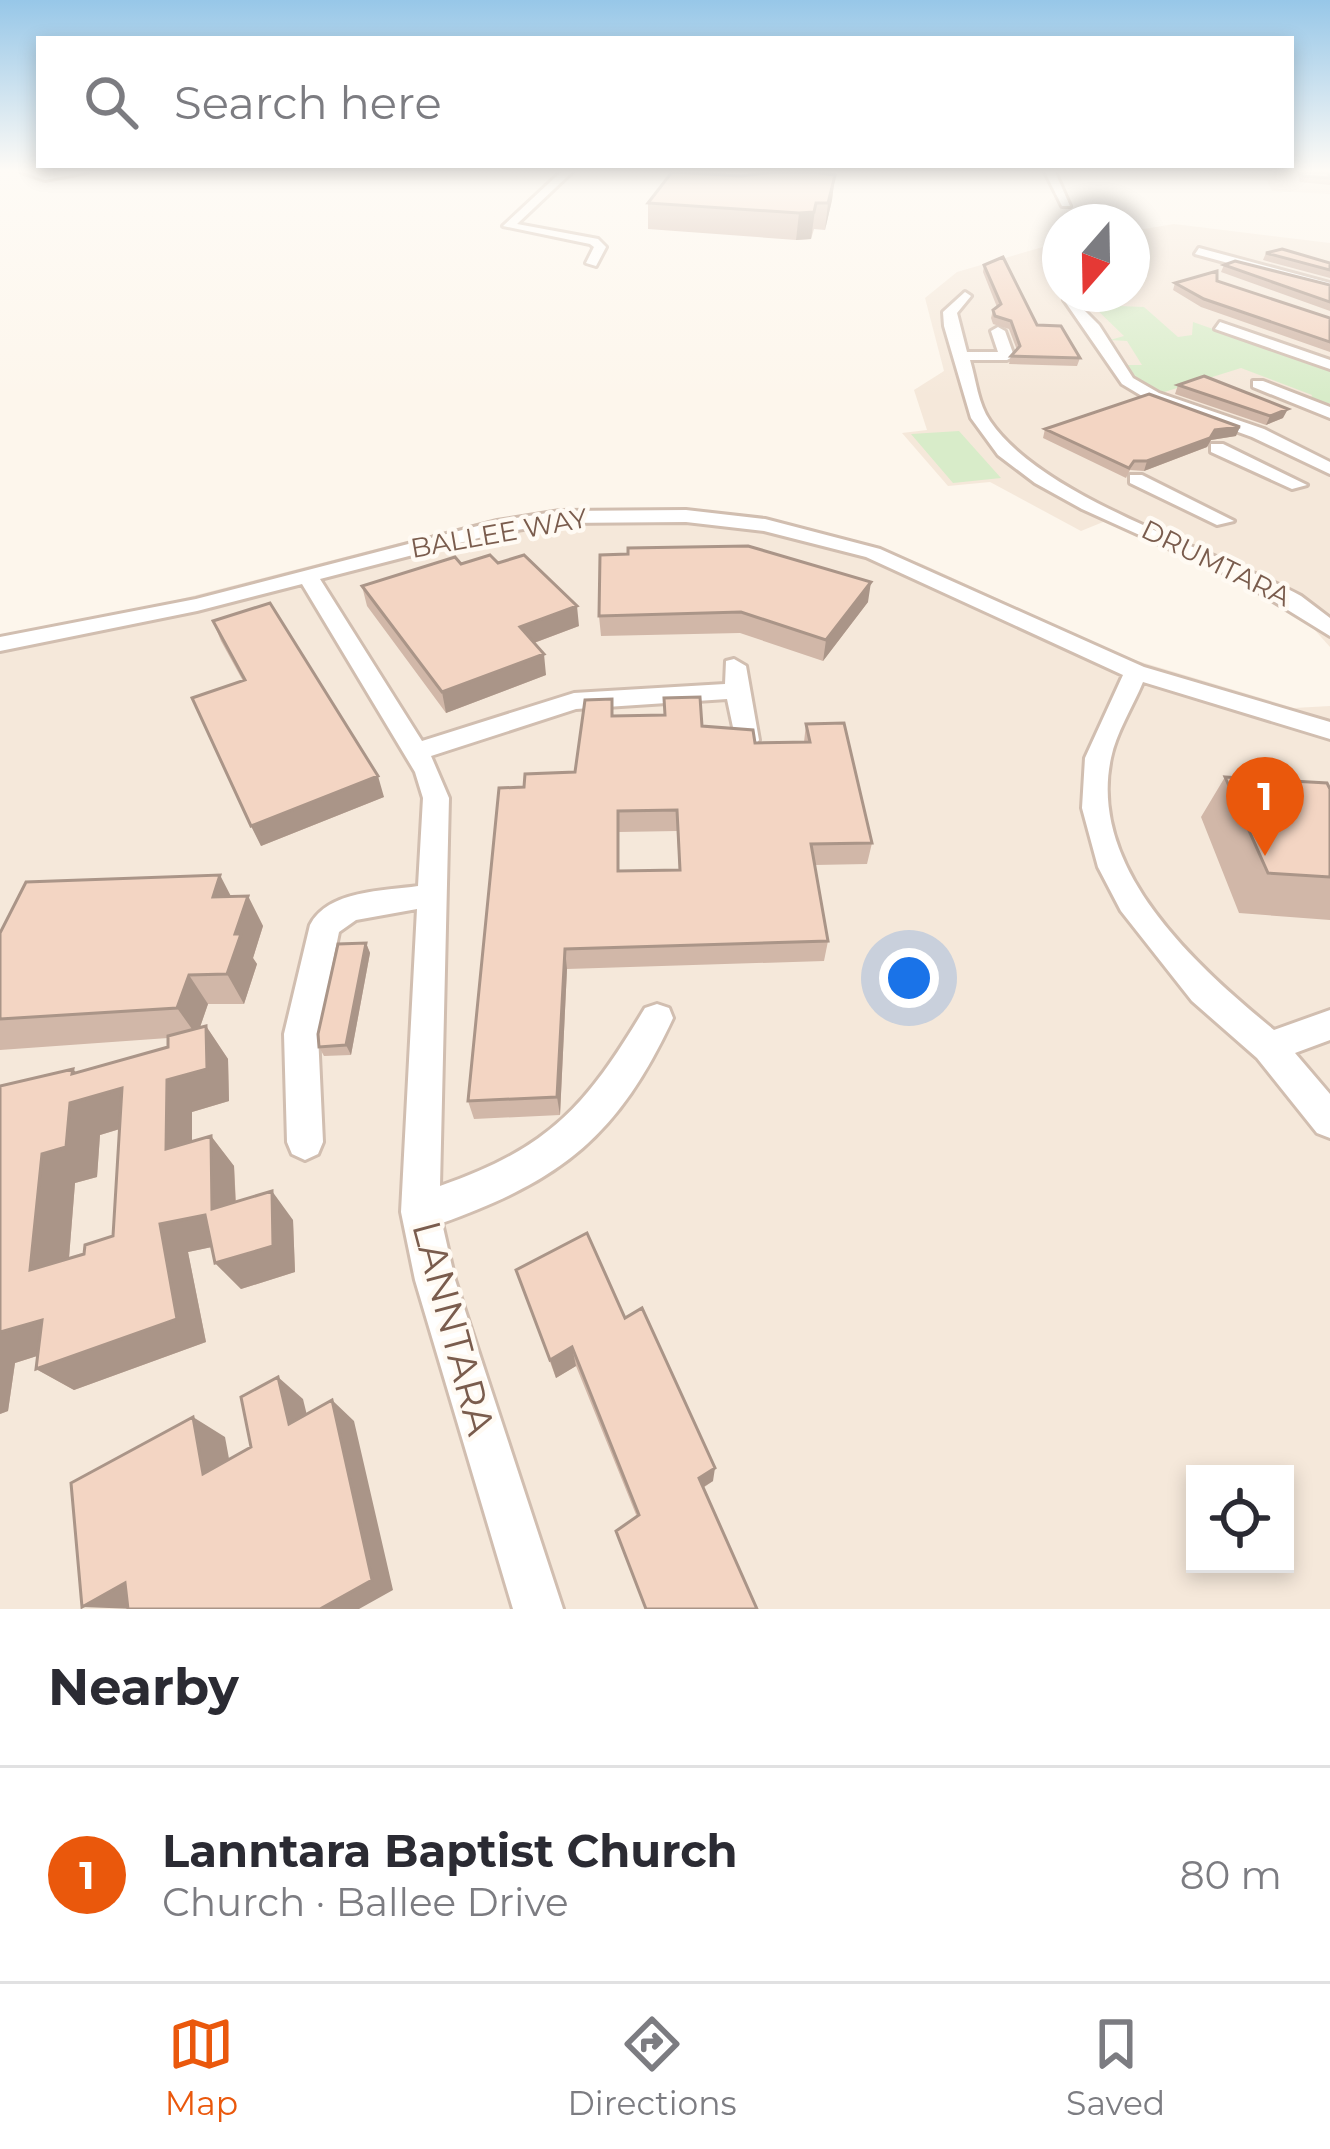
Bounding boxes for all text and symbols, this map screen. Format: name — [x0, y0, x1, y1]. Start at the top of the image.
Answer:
search box — [36, 36, 1294, 168]
icon: search — [78, 69, 144, 135]
text: Search here — [174, 75, 442, 130]
north arrow — [1042, 204, 1150, 312]
street label: BALLEE WAY — [408, 501, 591, 565]
street label: DRUMTARA — [1136, 513, 1297, 614]
pin: 1 — [1226, 757, 1304, 856]
your location — [879, 948, 939, 1008]
street label: LANNTARA — [402, 1216, 506, 1440]
map controls — [1186, 1465, 1294, 1573]
button: locate — [1186, 1465, 1294, 1573]
text: Nearby — [48, 1656, 239, 1718]
text: Lanntara Baptist Church — [162, 1823, 738, 1878]
text: 1 — [79, 1851, 95, 1899]
text: 80 m — [1180, 1851, 1282, 1899]
text: Church · Ballee Drive — [162, 1878, 569, 1926]
tab: Map — [165, 2011, 238, 2123]
tab: Directions — [568, 2011, 737, 2123]
tab: Saved — [1066, 2011, 1165, 2123]

